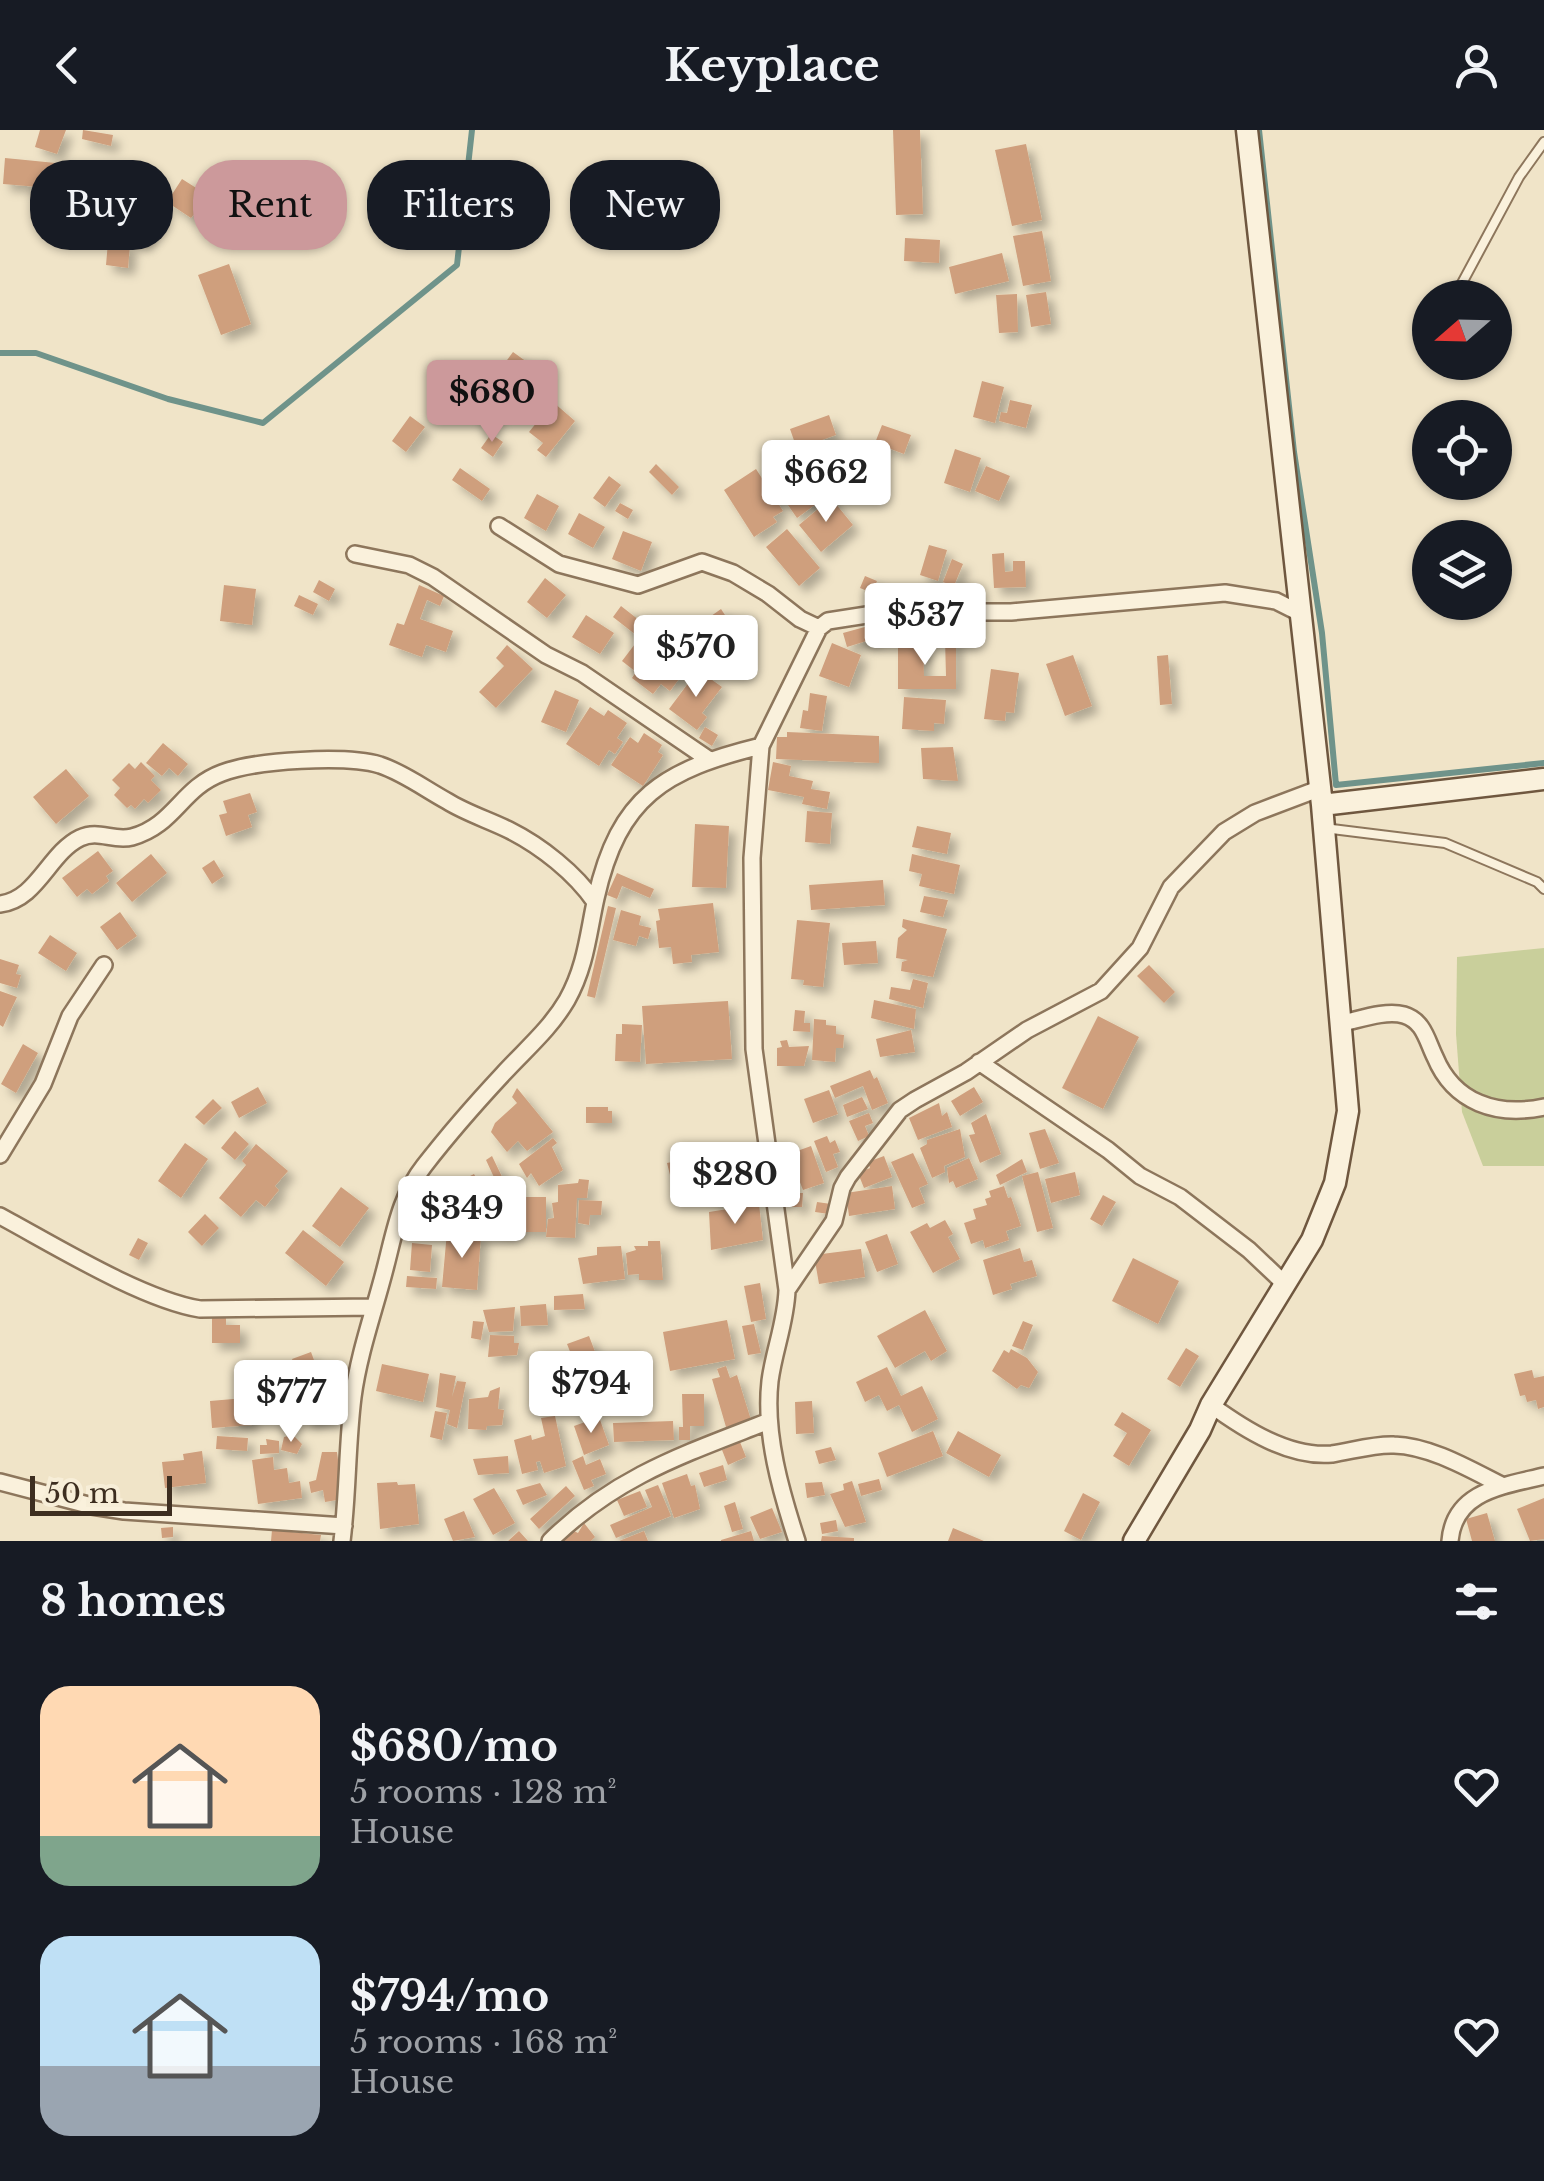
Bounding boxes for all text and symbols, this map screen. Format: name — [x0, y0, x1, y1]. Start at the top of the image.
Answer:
text: Keyplace — [664, 37, 880, 93]
icon: back — [40, 38, 95, 93]
icon: person — [1449, 38, 1504, 93]
chip: Buy — [30, 160, 173, 250]
chip: Rent — [193, 160, 347, 250]
chip: Filters — [367, 160, 550, 250]
chip: New — [570, 160, 720, 250]
north arrow — [1412, 280, 1512, 380]
map controls — [1412, 280, 1512, 620]
pin: $680 — [433, 360, 551, 445]
text: $680 — [449, 372, 535, 412]
button: locate — [1412, 400, 1512, 500]
pin: $662 — [767, 440, 885, 525]
text: $662 — [784, 452, 868, 492]
button: layers — [1412, 520, 1512, 620]
pin: $537 — [866, 583, 984, 668]
text: $537 — [887, 595, 963, 635]
pin: $570 — [637, 615, 755, 700]
text: $570 — [656, 627, 736, 667]
pin: $280 — [676, 1142, 794, 1227]
text: $280 — [692, 1154, 778, 1194]
pin: $349 — [403, 1176, 521, 1261]
text: $349 — [420, 1188, 504, 1228]
pin: $794 — [532, 1351, 650, 1436]
pin: $777 — [232, 1360, 350, 1445]
text: $794 — [551, 1363, 631, 1403]
text: $777 — [256, 1372, 326, 1412]
scale bar — [30, 1471, 172, 1516]
text: 50 m — [45, 1476, 119, 1511]
icon: filters — [1449, 1574, 1504, 1629]
text: 8 homes — [40, 1575, 226, 1627]
text: $680/mo — [350, 1720, 558, 1772]
icon: home — [120, 1726, 240, 1846]
icon: heart — [1449, 1759, 1504, 1814]
text: 5 rooms · 128 m² — [350, 1772, 617, 1812]
text: House — [350, 1812, 454, 1852]
text: $794/mo — [350, 1970, 549, 2022]
icon: home — [120, 1976, 240, 2096]
icon: heart — [1449, 2009, 1504, 2064]
text: 5 rooms · 168 m² — [350, 2022, 617, 2062]
text: House — [350, 2062, 454, 2102]

